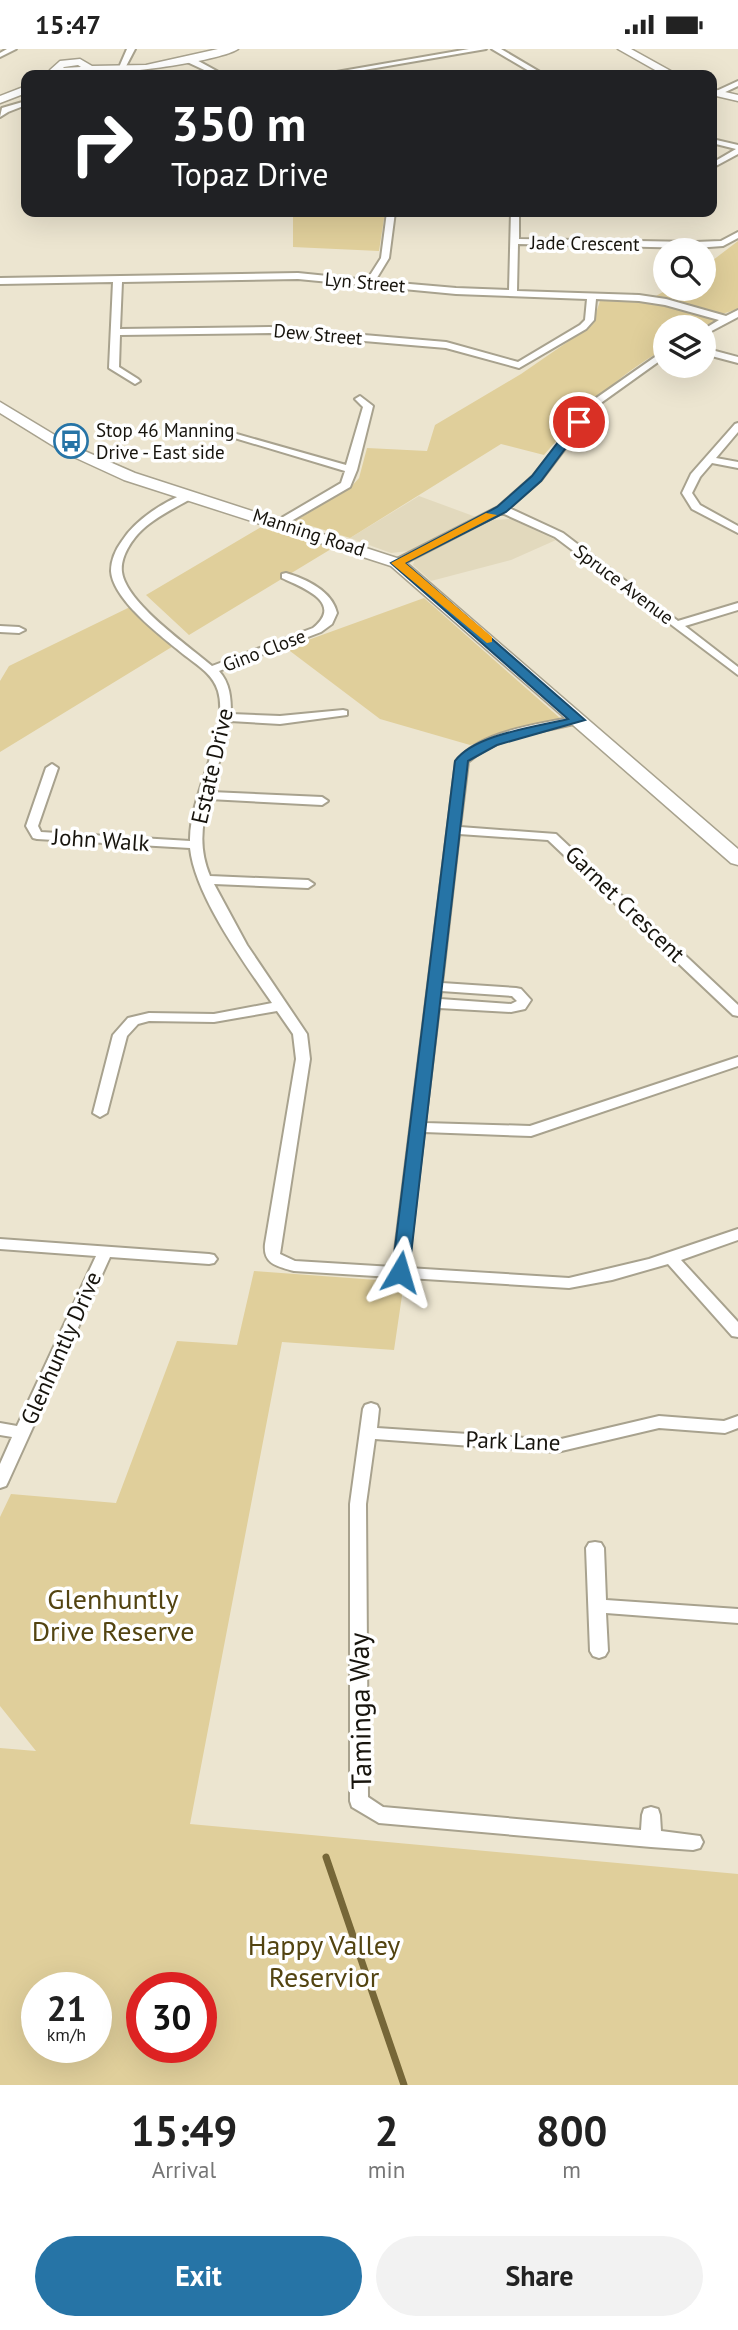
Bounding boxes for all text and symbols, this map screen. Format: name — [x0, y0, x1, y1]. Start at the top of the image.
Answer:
text: 15:47 — [35, 8, 101, 41]
text: 350 m — [171, 91, 306, 155]
icon: right — [56, 98, 147, 189]
text: Topaz Drive — [171, 153, 329, 195]
street label: Jade Crescent — [529, 230, 640, 256]
map controls — [653, 238, 716, 378]
button: search — [653, 238, 716, 301]
street label: Lyn Street — [324, 267, 407, 298]
button: layers — [653, 315, 716, 378]
street label: Dew Street — [273, 318, 364, 350]
pin — [549, 392, 609, 452]
icon: arrive — [560, 403, 598, 441]
place label: Stop 46 Manning Drive - East side — [96, 418, 235, 464]
bus stop icon: Stop 46 Manning Drive - East side — [52, 422, 90, 460]
street label: Manning Road — [250, 503, 368, 561]
street label: Spruce Avenue — [569, 539, 679, 629]
street label: Gino Close — [219, 623, 309, 677]
street label: Estate Drive — [184, 705, 239, 827]
street label: John Walk — [51, 822, 150, 857]
street label: Garnet Crescent — [559, 839, 691, 968]
position arrow — [363, 1235, 437, 1309]
street label: Glenhuntly Drive — [14, 1267, 107, 1429]
street label: Park Lane — [465, 1424, 561, 1457]
park label: Glenhuntly Drive Reserve — [32, 1580, 194, 1649]
street label: Taminga Way — [340, 1632, 379, 1790]
park label: Happy Valley Reservior — [248, 1926, 400, 1995]
speed limit sign: 30 — [126, 1972, 217, 2063]
text: 21 — [47, 1985, 86, 2031]
text: km/h — [47, 2023, 86, 2046]
text: 15:49 — [131, 2103, 237, 2158]
text: 2 — [375, 2103, 398, 2158]
text: 800 — [536, 2103, 607, 2158]
text: Arrival — [152, 2155, 216, 2184]
text: min — [368, 2155, 405, 2184]
text: m — [562, 2155, 581, 2184]
button: Exit — [35, 2236, 362, 2316]
button: Share — [376, 2236, 703, 2316]

